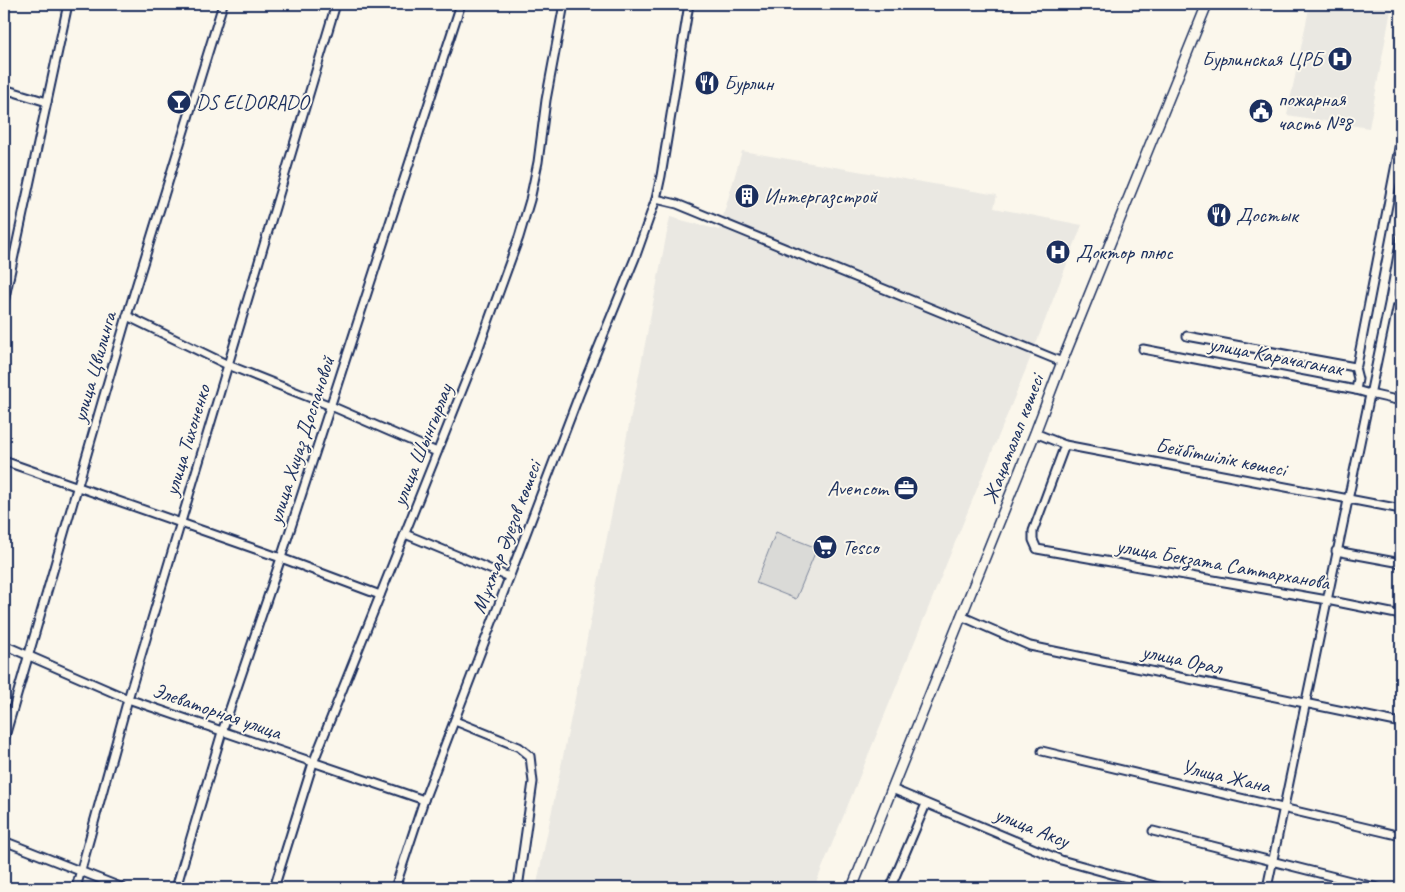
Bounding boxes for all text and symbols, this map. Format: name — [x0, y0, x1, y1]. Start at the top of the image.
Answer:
place label: Бурлинская ЦРБ — [1202, 46, 1325, 72]
hospital icon: Бурлинская ЦРБ — [1327, 46, 1353, 72]
restaurant icon: Бурлин — [694, 70, 720, 96]
place label: Бурлин — [724, 70, 775, 96]
place label: пожарная часть №8 — [1278, 86, 1354, 136]
bar icon: DS ELDORADO — [166, 89, 192, 115]
place label: DS ELDORADO — [196, 89, 311, 115]
public building icon: пожарная часть №8 — [1248, 98, 1274, 124]
building icon: Интергазстрой — [734, 183, 760, 209]
place label: Интергазстрой — [764, 183, 878, 209]
restaurant icon: Достык — [1206, 202, 1232, 228]
place label: Достык — [1236, 202, 1300, 228]
hospital icon: Доктор плюс — [1045, 239, 1071, 265]
place label: Доктор плюс — [1076, 239, 1174, 265]
street label: улица Цвилинга — [65, 307, 123, 427]
street label: улица Карачаганак — [1205, 330, 1347, 382]
street label: улица Хиуаз Доспановой — [261, 352, 342, 529]
street label: Жаңаталап көшесі — [976, 368, 1051, 507]
street label: улица Шынгырлау — [385, 378, 459, 512]
street label: улица Тихоненко — [157, 380, 217, 500]
street label: Бейбітшілік көшесі — [1154, 432, 1291, 483]
street label: Мұхтар Әуезов көшесі — [465, 454, 549, 617]
place label: Avencom — [827, 475, 890, 501]
office icon: Avencom — [893, 475, 919, 501]
street label: улица Бекзата Саттарханова — [1112, 532, 1333, 597]
supermarket icon: Tesco — [812, 534, 838, 560]
place label: Tesco — [842, 534, 881, 560]
street label: улица Орал — [1138, 637, 1226, 680]
street label: Элеваторная улица — [149, 677, 286, 746]
street label: Улица Жана — [1179, 753, 1275, 799]
street label: улица Аксу — [989, 800, 1075, 854]

